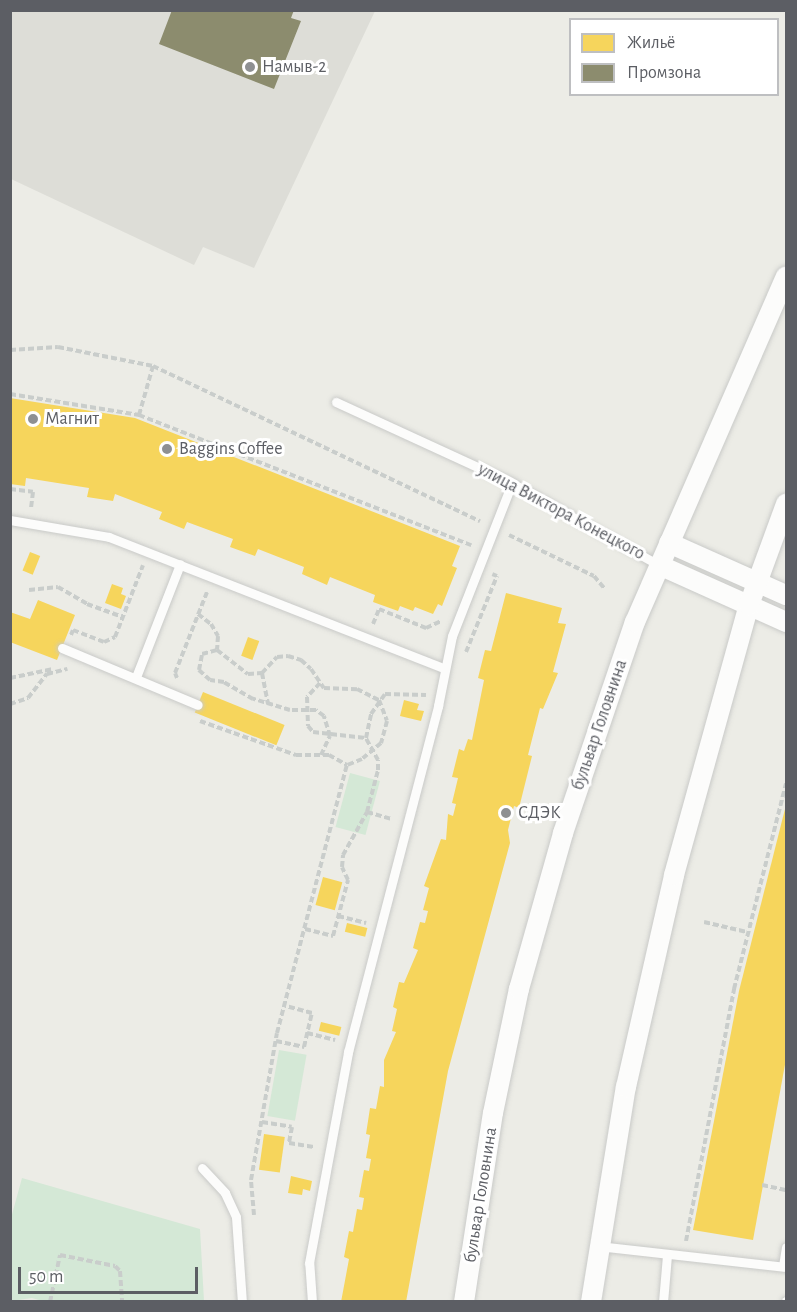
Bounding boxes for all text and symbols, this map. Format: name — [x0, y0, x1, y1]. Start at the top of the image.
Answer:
legend — [569, 18, 779, 96]
text: Жильё — [627, 34, 675, 52]
place label: Намыв-2 — [262, 56, 326, 78]
marker: Намыв-2 — [243, 60, 257, 74]
text: Промзона — [627, 64, 701, 82]
place label: Магнит — [45, 408, 99, 430]
marker: Магнит — [26, 412, 40, 426]
place label: Baggins Coffee — [179, 438, 282, 460]
marker: Baggins Coffee — [160, 442, 174, 456]
street label: улица Виктора Конецкого — [474, 459, 648, 565]
street label: бульвар Головнина — [568, 657, 632, 793]
place label: СДЭК — [518, 802, 561, 824]
marker: СДЭК — [499, 806, 513, 820]
street label: бульвар Головнина — [460, 1126, 502, 1264]
scale bar — [21, 1255, 201, 1293]
text: 50 m — [29, 1268, 63, 1286]

